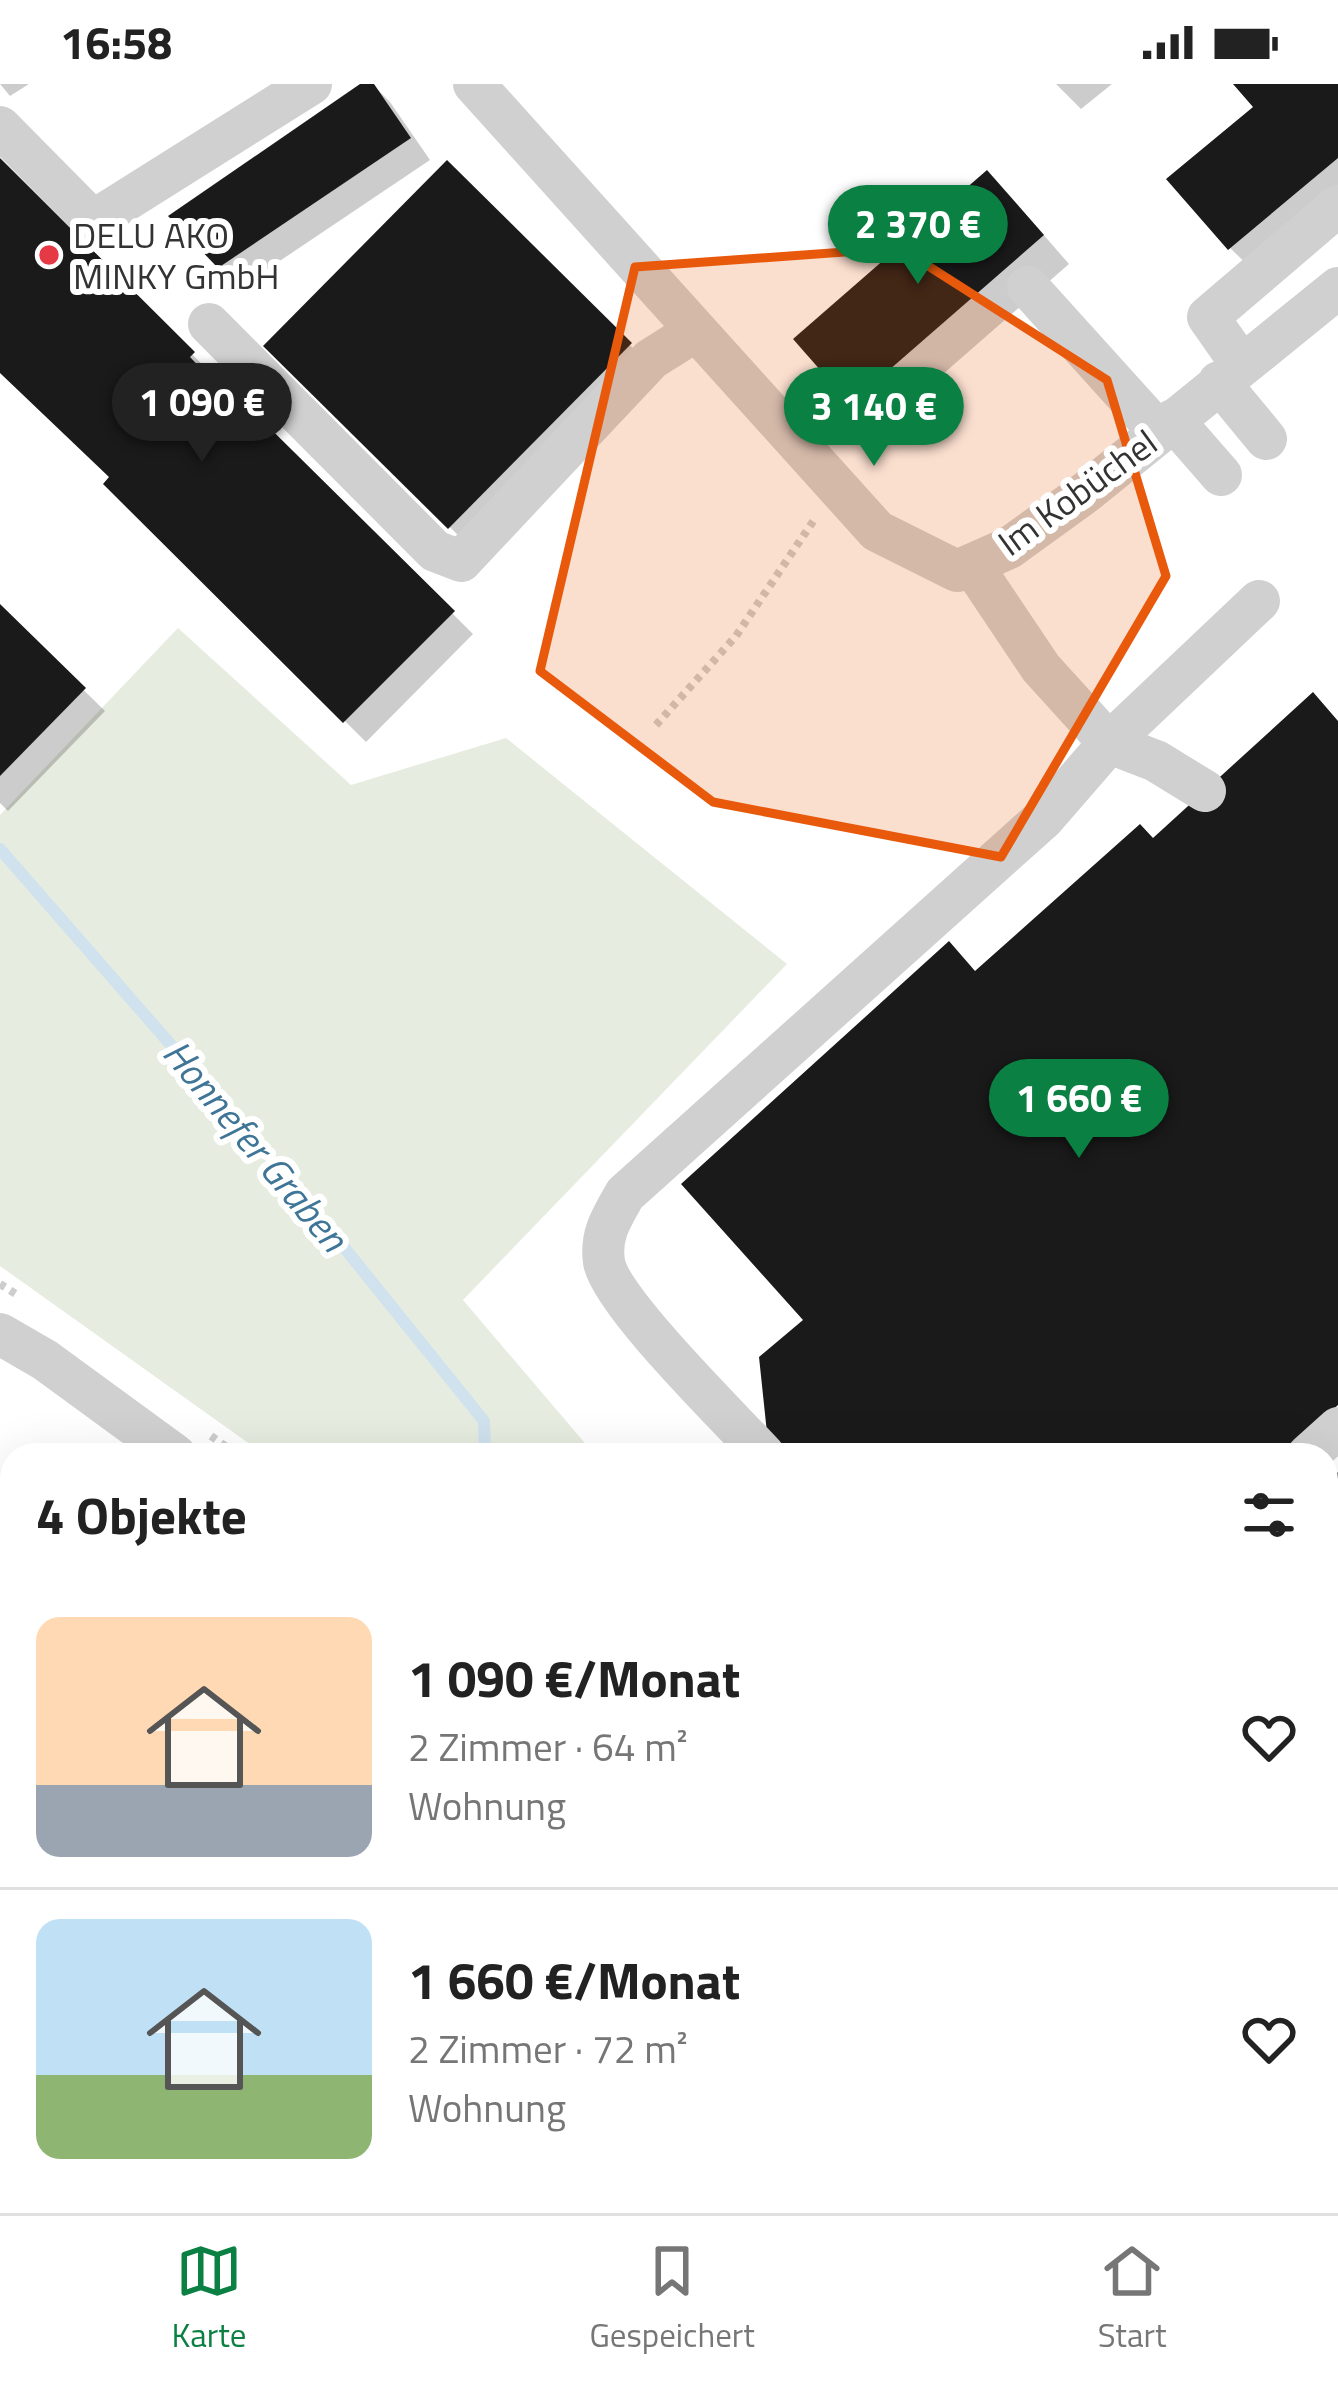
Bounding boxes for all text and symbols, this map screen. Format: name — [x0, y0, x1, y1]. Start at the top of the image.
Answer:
text: 16:58 — [60, 8, 172, 76]
pin: 2 370 € — [807, 185, 1029, 287]
text: 2 370 € — [855, 194, 981, 253]
place label: DELU AKO MINKY GmbH — [73, 207, 280, 303]
marker: DELU AKO MINKY GmbH — [36, 242, 62, 268]
pin: 1 090 € — [91, 363, 313, 465]
pin: 3 140 € — [763, 367, 985, 469]
text: 1 090 € — [139, 372, 265, 431]
text: 3 140 € — [811, 376, 937, 435]
street label: Im Kobüchel — [986, 415, 1168, 569]
water label: Honnefer Graben — [149, 1026, 364, 1265]
pin: 1 660 € — [968, 1059, 1190, 1161]
text: 1 660 € — [1016, 1068, 1142, 1127]
text: 4 Objekte — [36, 1476, 247, 1554]
icon: filters — [1236, 1482, 1302, 1548]
text: 1 090 €/Monat — [408, 1639, 740, 1717]
icon: home — [132, 1665, 276, 1809]
icon: heart — [1236, 1704, 1302, 1770]
text: 2 Zimmer · 64 m² — [408, 1717, 688, 1776]
text: Wohnung — [408, 1776, 566, 1835]
text: 1 660 €/Monat — [408, 1941, 740, 2019]
icon: home — [132, 1967, 276, 2111]
icon: heart — [1236, 2006, 1302, 2072]
text: 2 Zimmer · 72 m² — [408, 2019, 688, 2078]
text: Wohnung — [408, 2078, 566, 2137]
tab: Karte — [171, 2238, 246, 2360]
tab: Gespeichert — [589, 2238, 755, 2360]
tab: Start — [1098, 2238, 1166, 2360]

